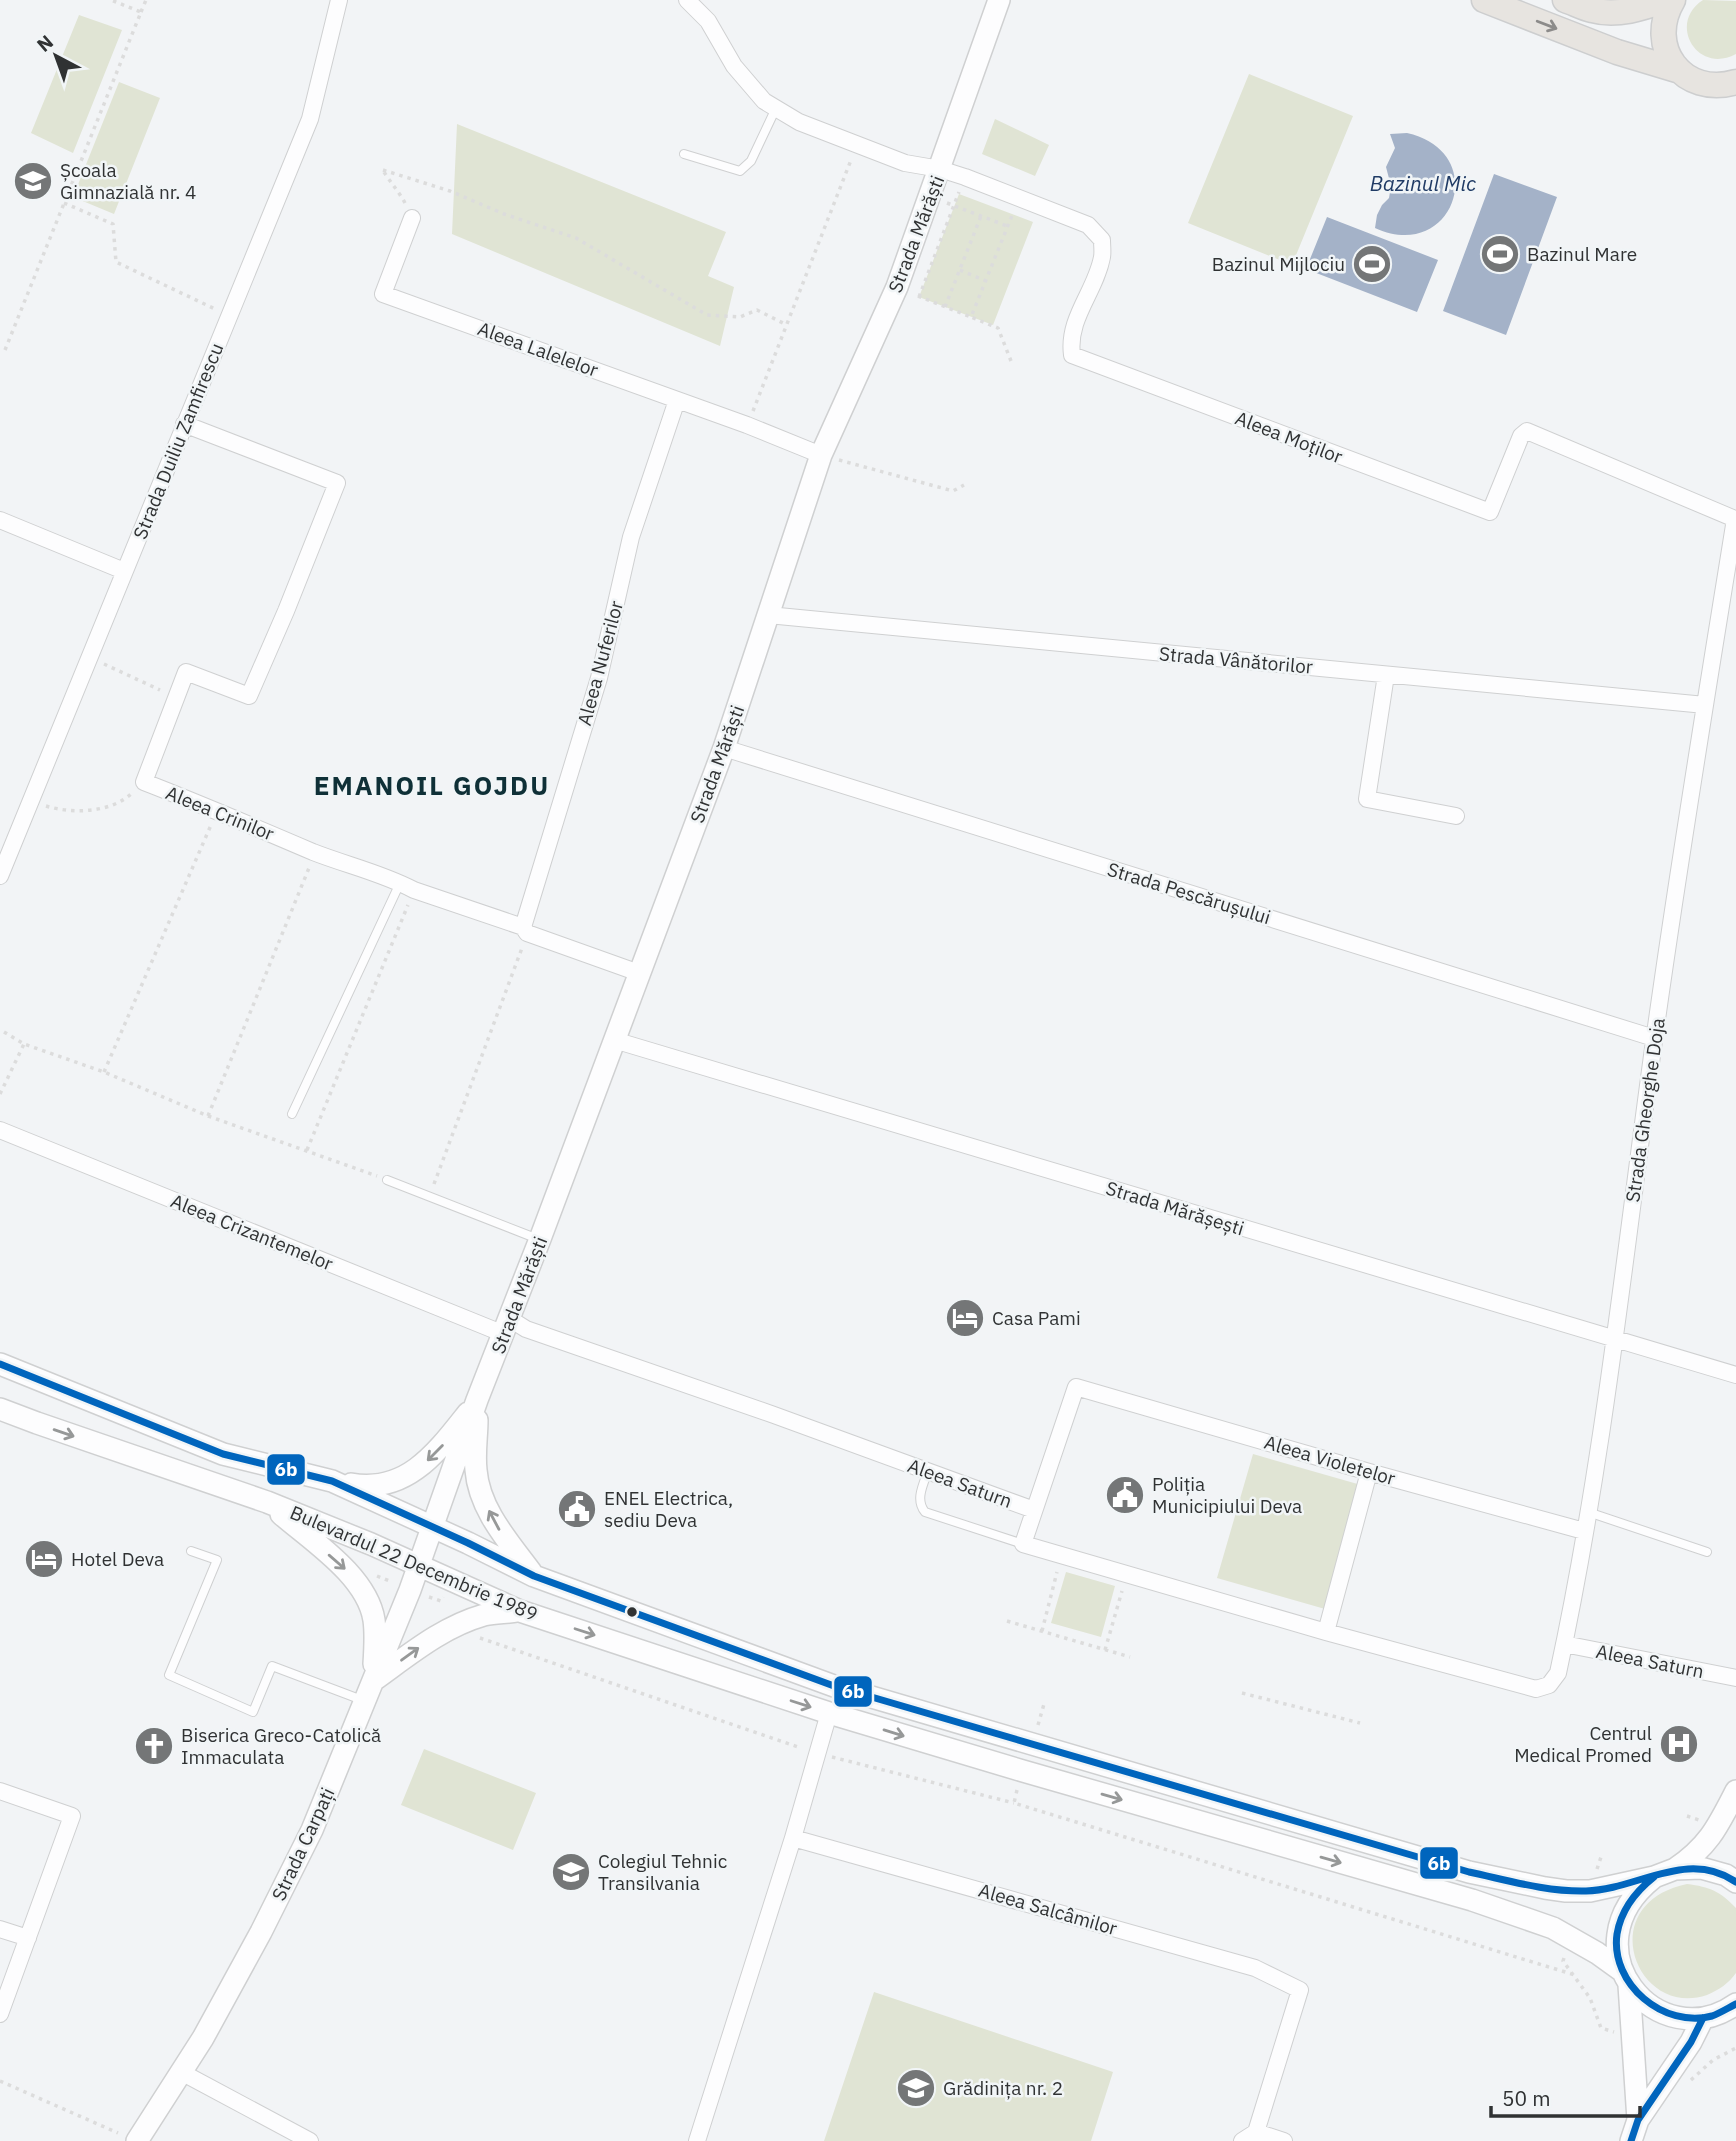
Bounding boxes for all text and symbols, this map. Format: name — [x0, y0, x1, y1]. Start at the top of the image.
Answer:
one-way arrow — [1536, 19, 1558, 32]
north arrow — [21, 21, 91, 91]
text: N — [32, 30, 58, 57]
place label: Școala Gimnazială nr. 4 — [60, 158, 196, 204]
school or university icon: Școala Gimnazială nr. 4 — [12, 160, 54, 202]
water label: Bazinul Mic — [1370, 169, 1476, 197]
street label: Strada Mărăști — [883, 172, 949, 296]
sports icon: Bazinul Mare — [1479, 233, 1521, 275]
place label: Bazinul Mare — [1527, 242, 1637, 266]
sports icon: Bazinul Mijlociu — [1351, 243, 1393, 285]
place label: Bazinul Mijlociu — [1212, 252, 1345, 276]
street label: Aleea Lalelelor — [474, 316, 602, 382]
street label: Strada Duiliu Zamfirescu — [128, 339, 228, 543]
street label: Aleea Moților — [1232, 406, 1346, 468]
street label: Aleea Nuferilor — [572, 598, 628, 728]
street label: Strada Vânătorilor — [1158, 641, 1314, 679]
street label: Strada Mărăști — [685, 702, 749, 826]
district label: EMANOIL GOJDU — [314, 768, 550, 802]
street label: Aleea Crinilor — [162, 780, 278, 846]
street label: Strada Pescărușului — [1104, 857, 1274, 929]
street label: Strada Gheorghe Doja — [1620, 1016, 1670, 1204]
street label: Strada Mărășești — [1103, 1176, 1247, 1240]
street label: Aleea Crizantemelor — [167, 1188, 337, 1276]
street label: Strada Mărăști — [486, 1233, 552, 1357]
hotel icon: Casa Pami — [944, 1297, 986, 1339]
place label: Casa Pami — [992, 1306, 1081, 1330]
one-way arrow — [53, 1427, 75, 1440]
street label: Aleea Violetelor — [1262, 1430, 1398, 1490]
one-way arrow — [426, 1444, 443, 1461]
line badge: 6b — [266, 1453, 306, 1486]
street label: Aleea Saturn — [905, 1453, 1015, 1513]
text: 6b — [275, 1457, 297, 1481]
place label: Poliția Municipiului Deva — [1152, 1472, 1302, 1518]
public building icon: Poliția Municipiului Deva — [1104, 1474, 1146, 1516]
place label: ENEL Electrica, sediu Deva — [604, 1486, 733, 1532]
public building icon: ENEL Electrica, sediu Deva — [556, 1488, 598, 1530]
street label: Bulevardul 22 Decembrie 1989 — [287, 1500, 541, 1626]
one-way arrow — [487, 1510, 501, 1531]
hotel icon: Hotel Deva — [23, 1538, 65, 1580]
place label: Hotel Deva — [71, 1547, 164, 1571]
one-way arrow — [328, 1554, 346, 1570]
unlabelled marker — [625, 1605, 639, 1619]
one-way arrow — [574, 1627, 596, 1640]
street label: Aleea Saturn — [1594, 1639, 1706, 1683]
one-way arrow — [400, 1646, 419, 1661]
line badge: 6b — [833, 1675, 873, 1708]
text: 6b — [842, 1679, 864, 1703]
one-way arrow — [790, 1699, 812, 1711]
place label: Centrul Medical Promed — [1514, 1721, 1652, 1767]
place label: Biserica Greco-Catolică Immaculata — [181, 1723, 381, 1769]
hospital icon: Centrul Medical Promed — [1658, 1723, 1700, 1765]
church icon: Biserica Greco-Catolică Immaculata — [133, 1725, 175, 1767]
one-way arrow — [883, 1727, 905, 1740]
street label: Strada Carpați — [266, 1784, 340, 1904]
one-way arrow — [1101, 1792, 1123, 1805]
line badge: 6b — [1419, 1846, 1459, 1880]
place label: Colegiul Tehnic Transilvania — [598, 1849, 728, 1895]
school or university icon: Colegiul Tehnic Transilvania — [550, 1851, 592, 1893]
text: 6b — [1428, 1851, 1450, 1875]
one-way arrow — [1319, 1854, 1342, 1867]
street label: Aleea Salcâmilor — [976, 1878, 1120, 1940]
school or university icon: Grădinița nr. 2 — [895, 2067, 937, 2109]
scale bar — [1491, 2074, 1640, 2118]
place label: Grădinița nr. 2 — [943, 2076, 1063, 2100]
text: 50 m — [1502, 2084, 1551, 2112]

